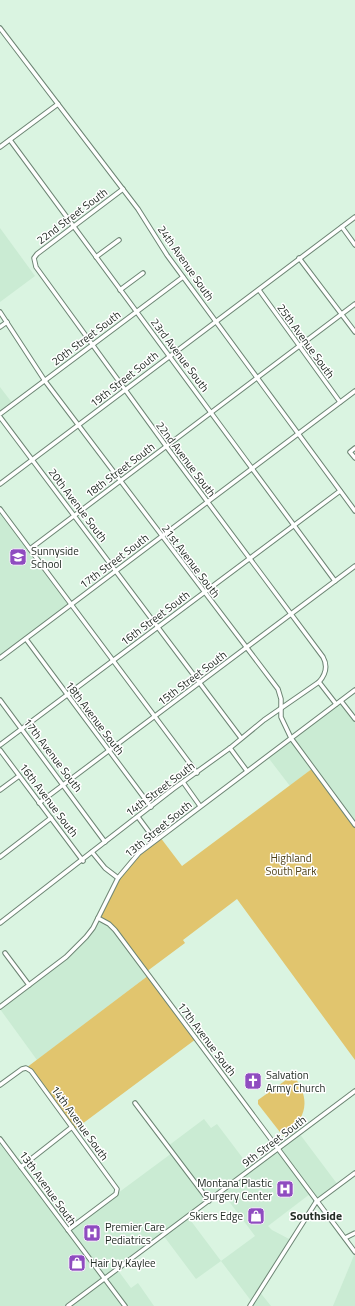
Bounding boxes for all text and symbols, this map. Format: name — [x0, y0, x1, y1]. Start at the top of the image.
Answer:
street label: 22nd Street South — [33, 184, 111, 248]
street label: 24th Avenue South — [154, 222, 218, 304]
street label: 25th Avenue South — [273, 300, 339, 382]
street label: 20th Street South — [48, 307, 124, 369]
street label: 23rd Avenue South — [147, 315, 213, 395]
street label: 19th Street South — [87, 347, 162, 411]
street label: 22nd Avenue South — [152, 418, 220, 500]
street label: 18th Street South — [82, 439, 158, 501]
street label: 20th Avenue South — [45, 465, 111, 545]
street label: 21st Avenue South — [158, 521, 224, 601]
street label: 17th Street South — [76, 530, 152, 592]
place label: Sunnyside School — [31, 543, 79, 572]
school or university icon: Sunnyside School — [8, 547, 28, 567]
street label: 16th Street South — [117, 587, 193, 649]
street label: 15th Street South — [154, 647, 230, 709]
street label: 18th Avenue South — [62, 678, 128, 758]
street label: 17th Avenue South — [20, 715, 86, 795]
street label: 14th Street South — [122, 758, 198, 820]
street label: 16th Avenue South — [16, 760, 82, 840]
street label: 13th Street South — [121, 797, 195, 861]
park label: Highland South Park — [266, 850, 317, 879]
street label: 17th Avenue South — [174, 999, 240, 1079]
place label: Salvation Army Church — [266, 1067, 325, 1096]
church icon: Salvation Army Church — [243, 1071, 263, 1091]
street label: 14th Avenue South — [47, 1082, 113, 1164]
street label: 9th Street South — [239, 1112, 309, 1170]
street label: 13th Avenue South — [15, 1147, 81, 1229]
place label: Montana Plastic Surgery Center — [197, 1175, 272, 1204]
hospital icon: Montana Plastic Surgery Center — [275, 1179, 295, 1199]
shop icon: Skiers Edge — [246, 1206, 266, 1226]
district label: Southside — [290, 1206, 342, 1225]
place label: Skiers Edge — [189, 1208, 243, 1224]
place label: Premier Care Pediatrics — [105, 1219, 165, 1248]
hospital icon: Premier Care Pediatrics — [82, 1223, 102, 1243]
shop icon: Hair by Kaylee — [67, 1253, 87, 1273]
place label: Hair by Kaylee — [90, 1255, 156, 1271]

